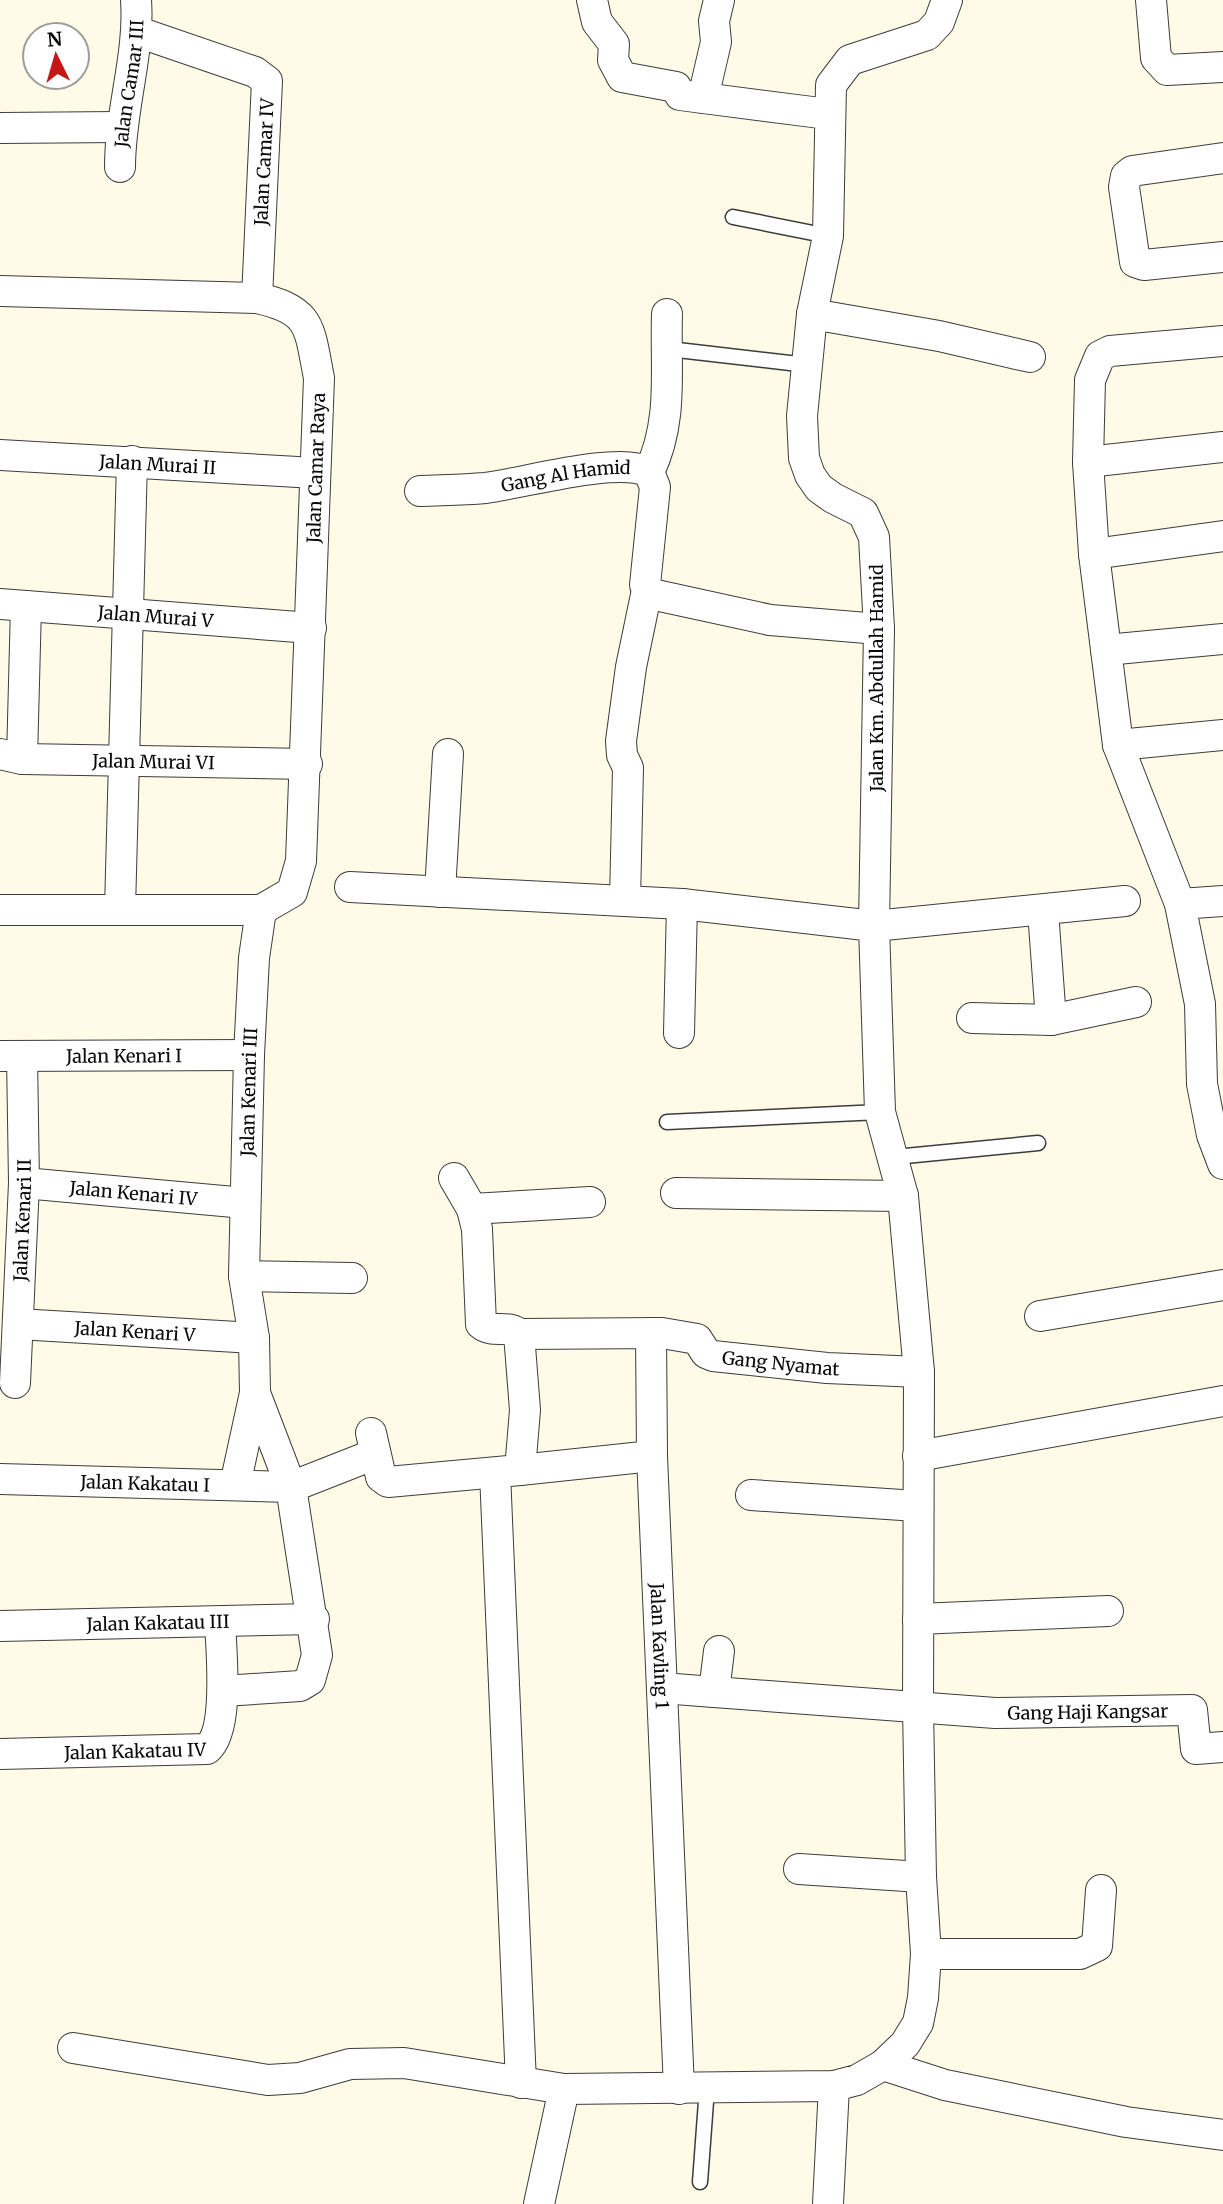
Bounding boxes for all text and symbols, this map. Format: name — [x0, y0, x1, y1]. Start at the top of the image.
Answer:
street label: Jalan Camar III — [109, 19, 148, 149]
north arrow — [21, 21, 91, 91]
text: N — [46, 26, 63, 52]
street label: Jalan Camar IV — [249, 97, 279, 227]
street label: Jalan Camar Raya — [302, 392, 330, 545]
street label: Jalan Murai II — [98, 449, 217, 479]
street label: Gang Al Hamid — [499, 455, 631, 497]
street label: Jalan Km. Abdullah Hamid — [865, 564, 888, 793]
street label: Jalan Murai V — [96, 600, 215, 632]
street label: Jalan Murai VI — [91, 749, 215, 774]
street label: Jalan Kenari III — [235, 1027, 262, 1158]
street label: Jalan Kenari I — [65, 1044, 182, 1067]
street label: Jalan Kenari II — [8, 1159, 36, 1283]
street label: Jalan Kenari IV — [68, 1176, 199, 1210]
street label: Jalan Kenari V — [73, 1316, 197, 1346]
street label: Gang Nyamat — [721, 1346, 840, 1380]
street label: Jalan Kakatau I — [79, 1470, 210, 1496]
street label: Jalan Kavling 1 — [646, 1581, 674, 1709]
street label: Jalan Kakatau III — [85, 1609, 230, 1636]
street label: Gang Haji Kangsar — [1007, 1699, 1168, 1724]
street label: Jalan Kakatau IV — [63, 1738, 207, 1764]

